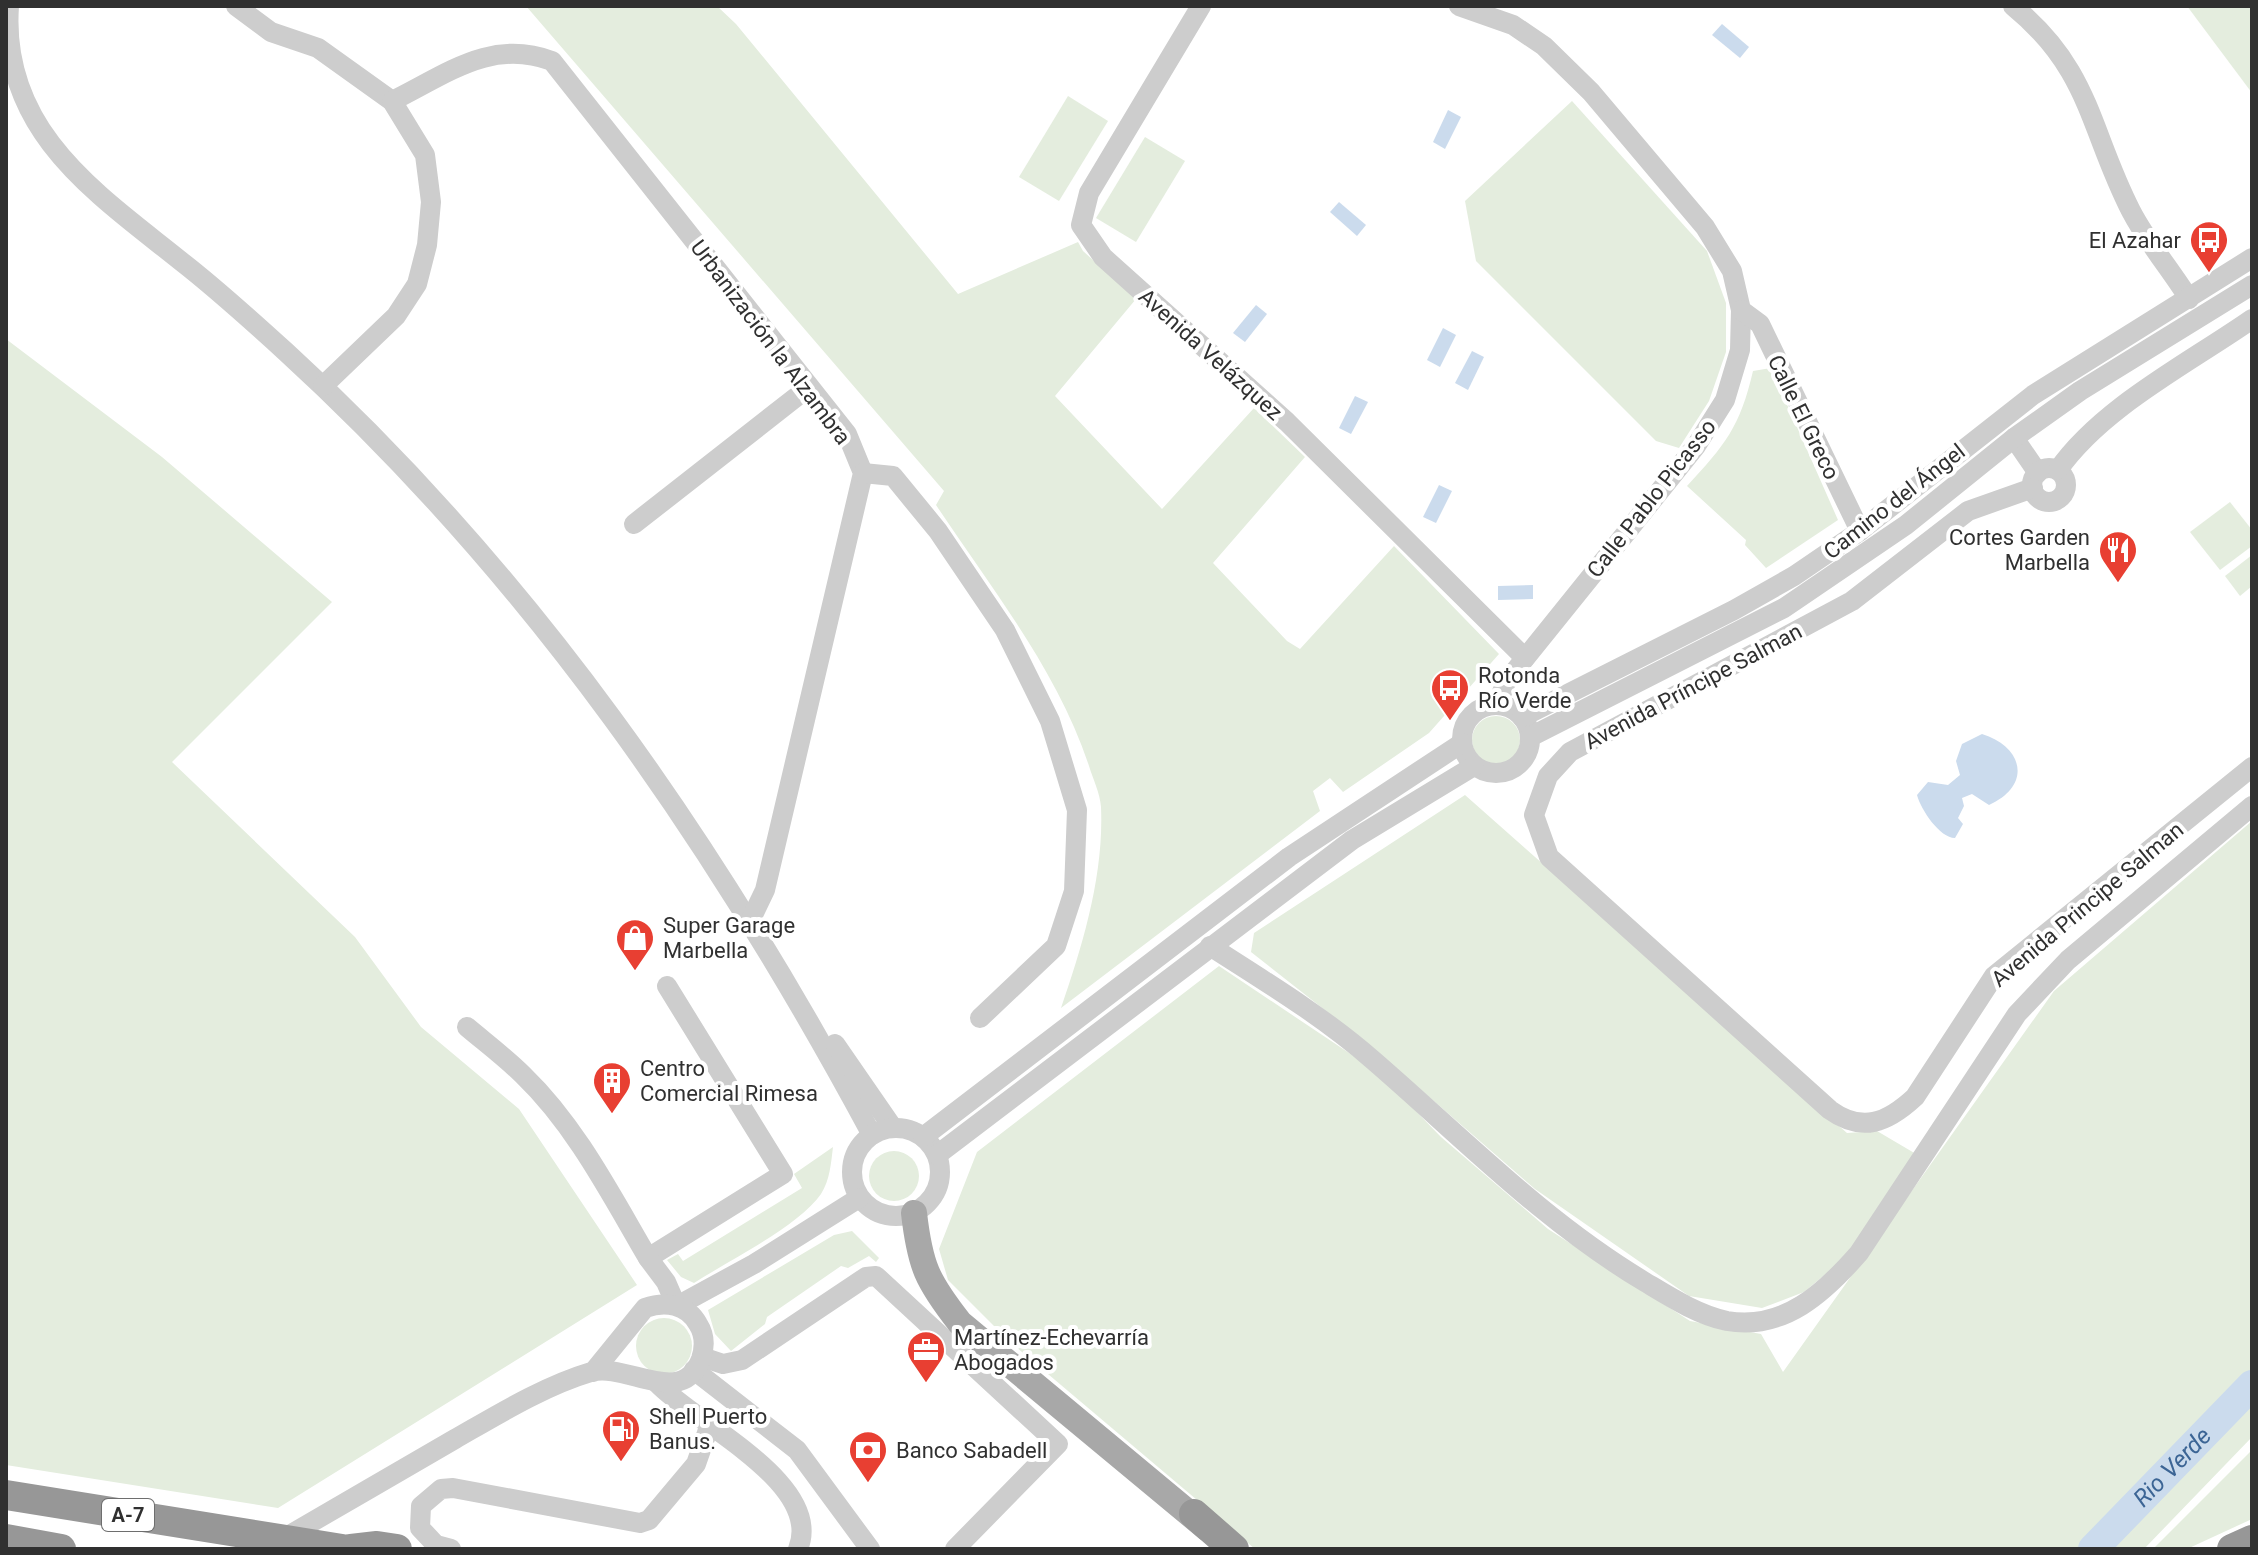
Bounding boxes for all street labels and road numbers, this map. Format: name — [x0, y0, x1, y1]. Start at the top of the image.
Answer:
street label: Urbanización la Alzambra — [686, 235, 856, 449]
street label: Avenida Velázquez — [1134, 284, 1287, 425]
street label: Calle El Greco — [1763, 351, 1844, 484]
street label: Calle Pablo Picasso — [1582, 414, 1721, 582]
street label: Camino del Ángel — [1819, 439, 1970, 564]
street label: Avenida Príncipe Salman — [1580, 619, 1806, 754]
street label: Avenida Principe Salman — [1986, 817, 2188, 992]
road number: A-7 — [102, 1499, 154, 1531]

